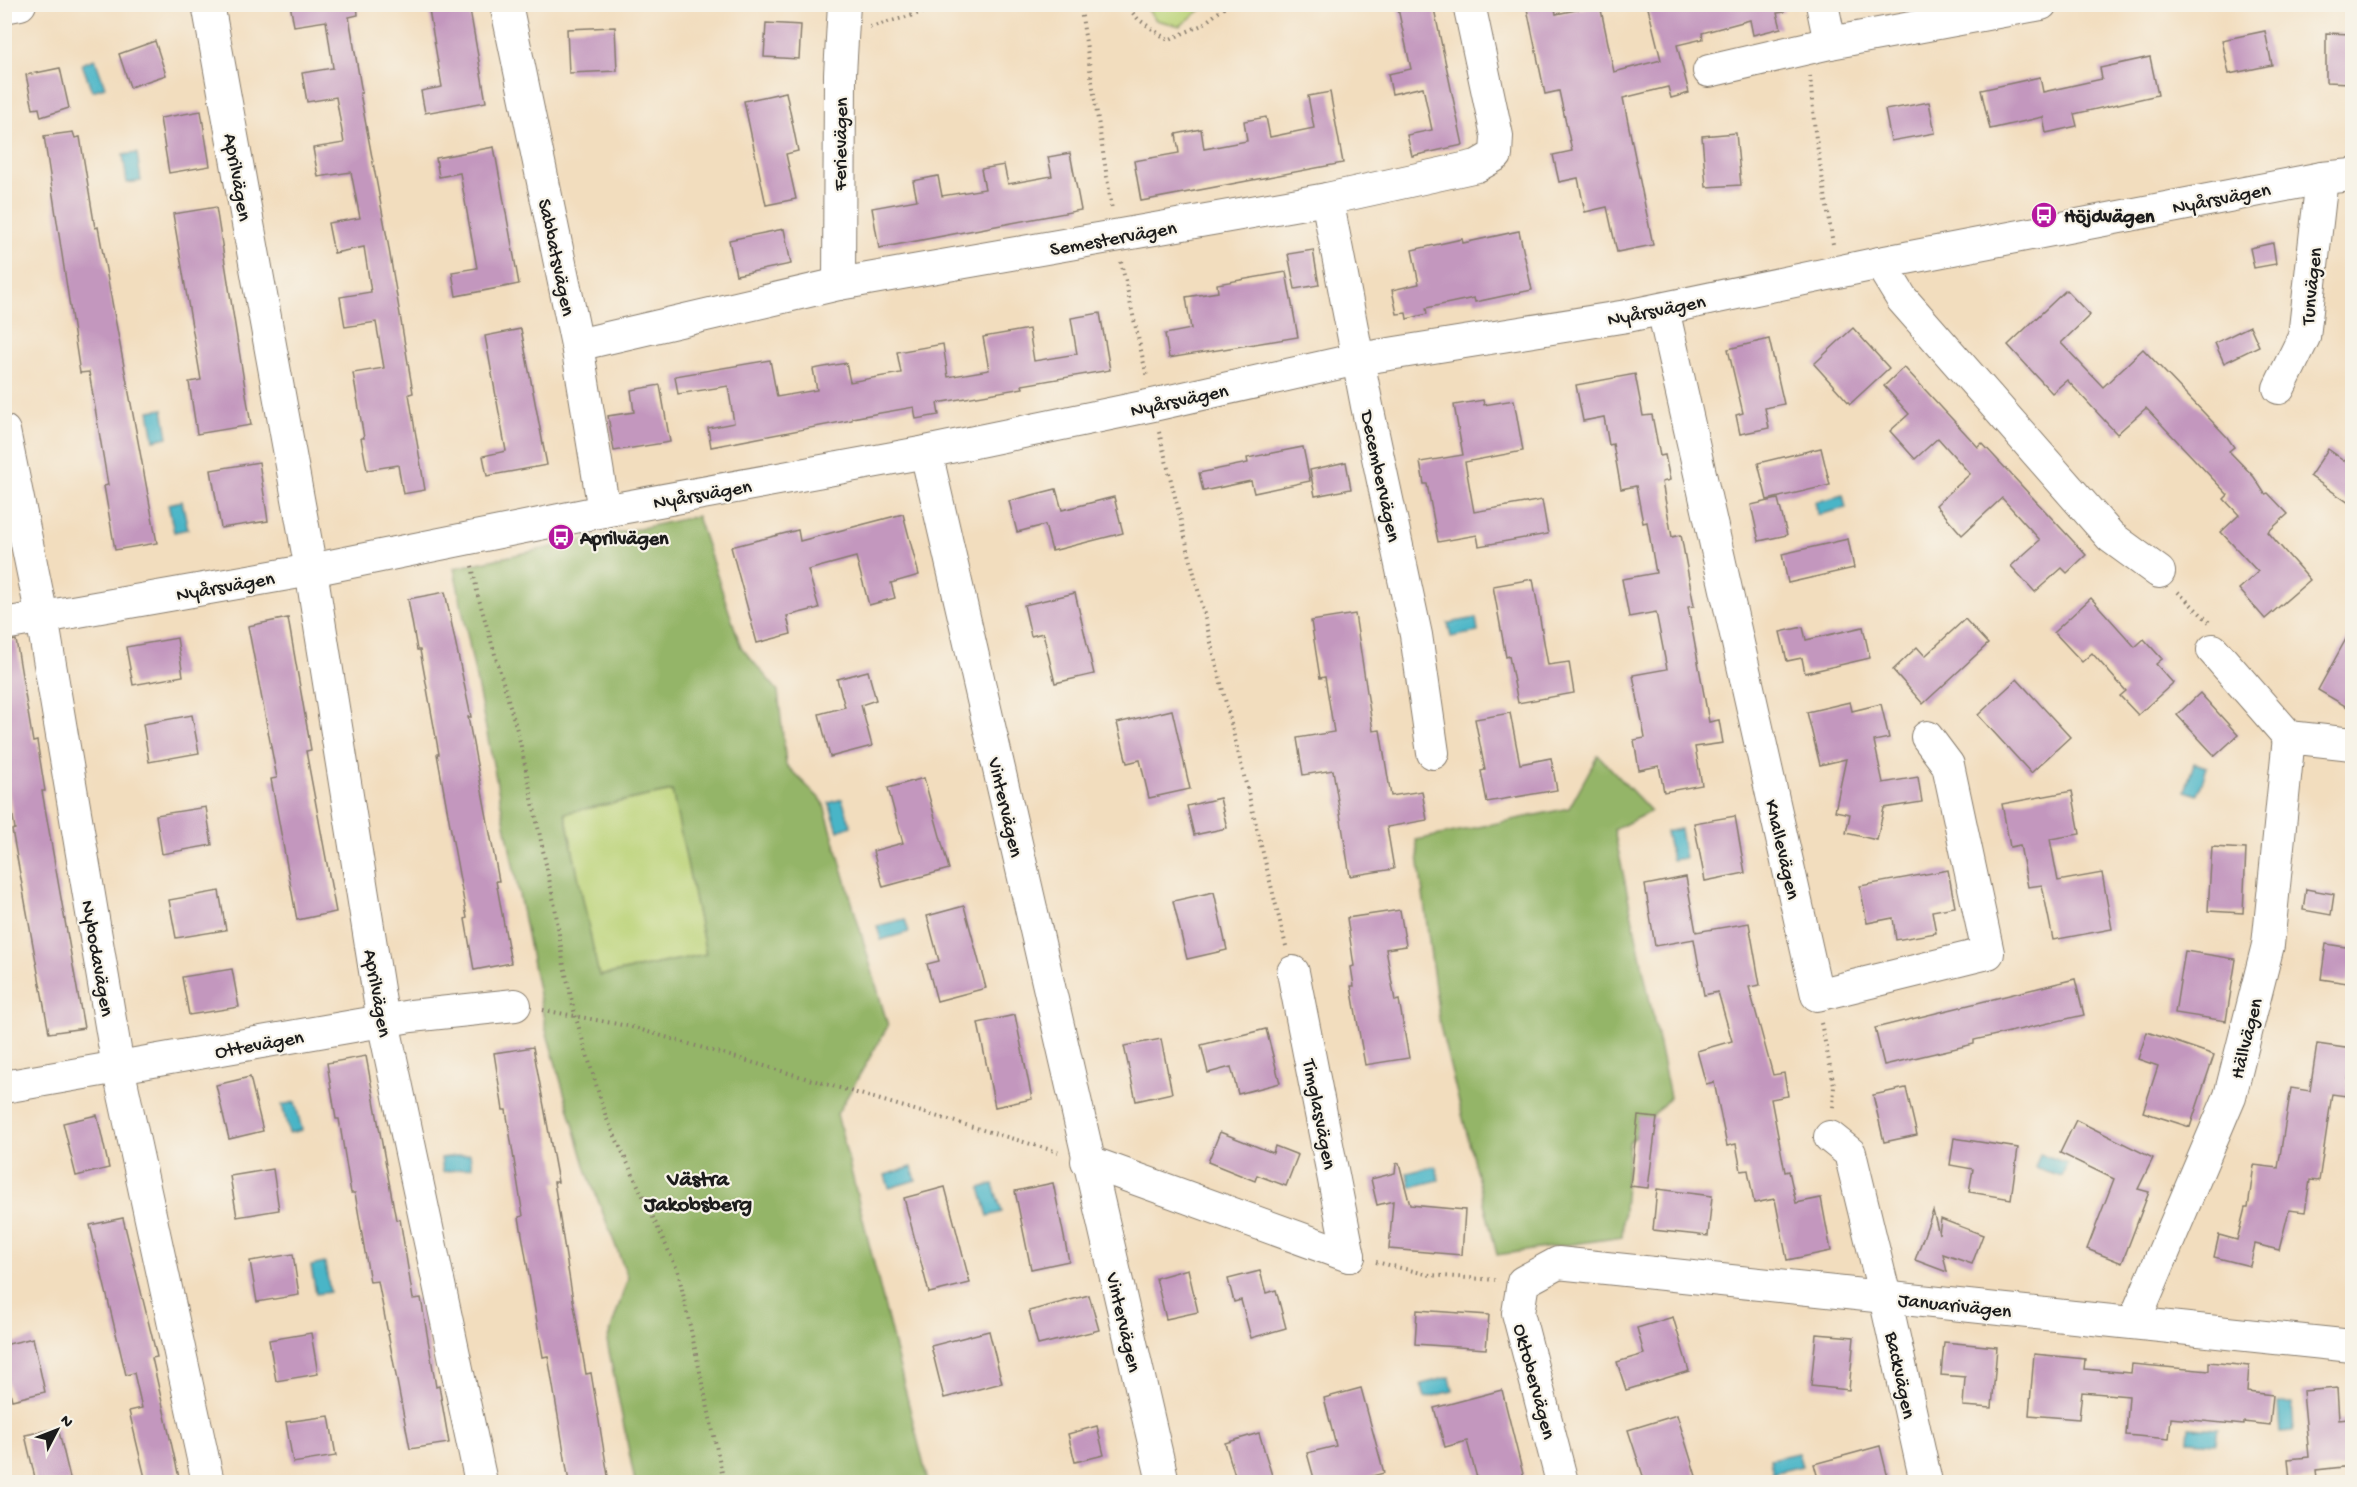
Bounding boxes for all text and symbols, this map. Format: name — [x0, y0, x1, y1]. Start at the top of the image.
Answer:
street label: Ferievägen — [830, 97, 855, 192]
street label: Aprilvägen — [217, 132, 255, 224]
street label: Nyårsvägen — [2170, 179, 2273, 221]
street label: Sabbatsvägen — [531, 197, 578, 319]
bus stop icon: Höjdvägen — [2029, 200, 2059, 230]
place label: Höjdvägen — [2064, 207, 2155, 230]
street label: Semestervägen — [1048, 218, 1179, 263]
street label: Tunvägen — [2298, 246, 2329, 327]
street label: Nyårsvägen — [1605, 291, 1708, 333]
street label: Nyårsvägen — [1128, 380, 1231, 424]
street label: Decembervägen — [1353, 407, 1404, 545]
street label: Nyårsvägen — [651, 475, 754, 516]
bus stop icon: Aprilvägen — [546, 522, 576, 552]
place label: Aprilvägen — [579, 529, 669, 552]
street label: Nyårsvägen — [174, 567, 277, 608]
street label: Vintervägen — [981, 755, 1026, 860]
street label: Knallevägen — [1758, 798, 1803, 902]
street label: Nybodavägen — [74, 899, 117, 1019]
street label: Aprilvägen — [357, 948, 395, 1040]
street label: Hällvägen — [2227, 996, 2270, 1082]
street label: Ottevägen — [213, 1027, 306, 1066]
street label: Timglasvägen — [1295, 1057, 1340, 1172]
district label: Västra Jakobsberg — [643, 1168, 753, 1219]
street label: Vintervägen — [1099, 1270, 1144, 1375]
street label: Januarivägen — [1897, 1290, 2013, 1325]
street label: Oktobervägen — [1506, 1322, 1559, 1443]
street label: Backvägen — [1878, 1329, 1919, 1422]
north arrow — [27, 1400, 87, 1460]
text: N — [55, 1412, 76, 1433]

